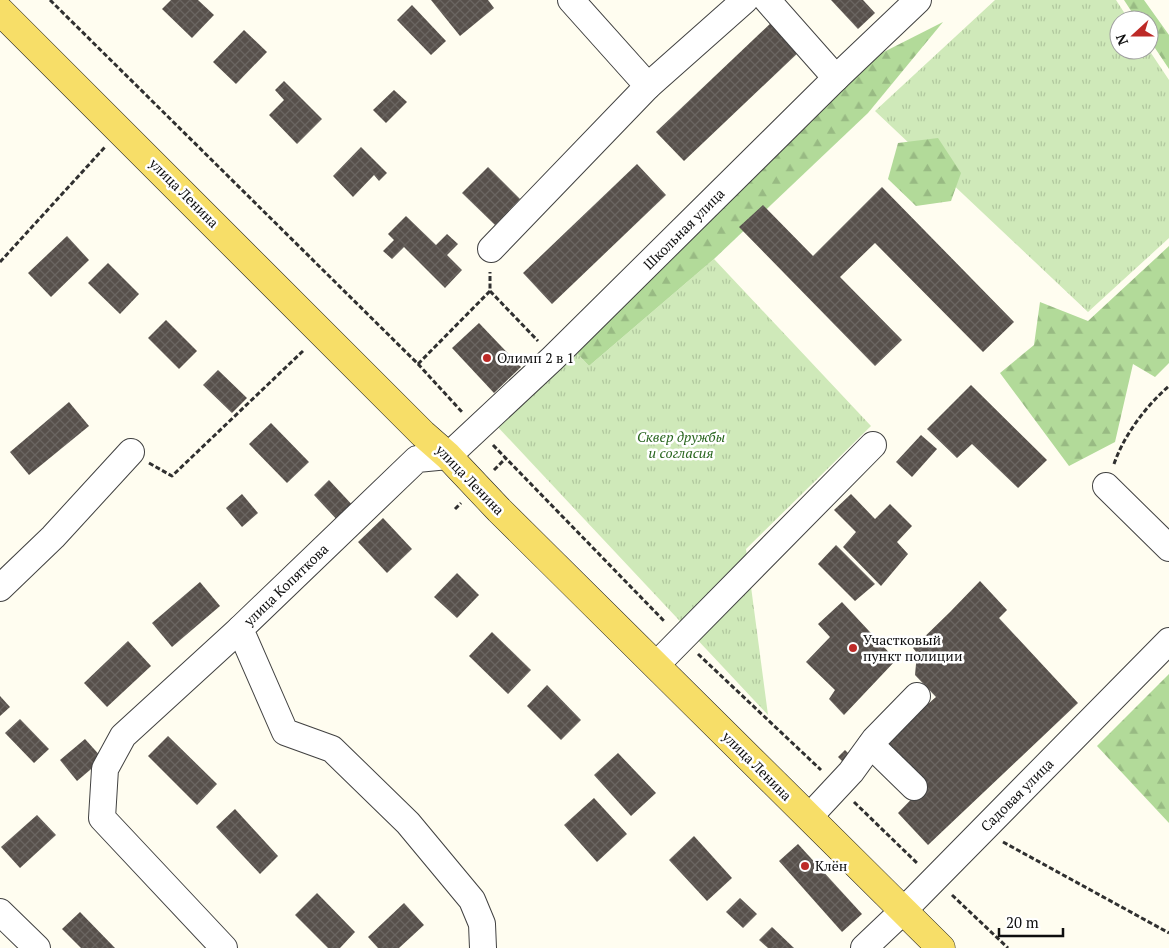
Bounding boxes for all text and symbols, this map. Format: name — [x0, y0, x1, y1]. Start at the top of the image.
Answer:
north arrow — [1109, 10, 1159, 60]
text: N — [1110, 31, 1132, 48]
street label: улица Ленина — [145, 153, 223, 232]
street label: Школьная улица — [639, 184, 728, 273]
place label: Олимп 2 в 1 — [497, 348, 574, 367]
marker: Олимп 2 в 1 — [481, 352, 493, 364]
park label: Сквер дружбы и согласия — [637, 427, 725, 462]
street label: улица Ленина — [431, 440, 509, 519]
street label: улица Копяткова — [238, 539, 332, 631]
place label: Участковый пункт полиции — [863, 630, 963, 665]
marker: Участковый пункт полиции — [847, 642, 859, 654]
street label: улица Ленина — [718, 726, 796, 805]
street label: Садовая улица — [976, 754, 1057, 835]
place label: Клён — [815, 856, 848, 875]
marker: Клён — [799, 860, 811, 872]
scale bar — [999, 906, 1063, 938]
text: 20 m — [1006, 912, 1039, 932]

